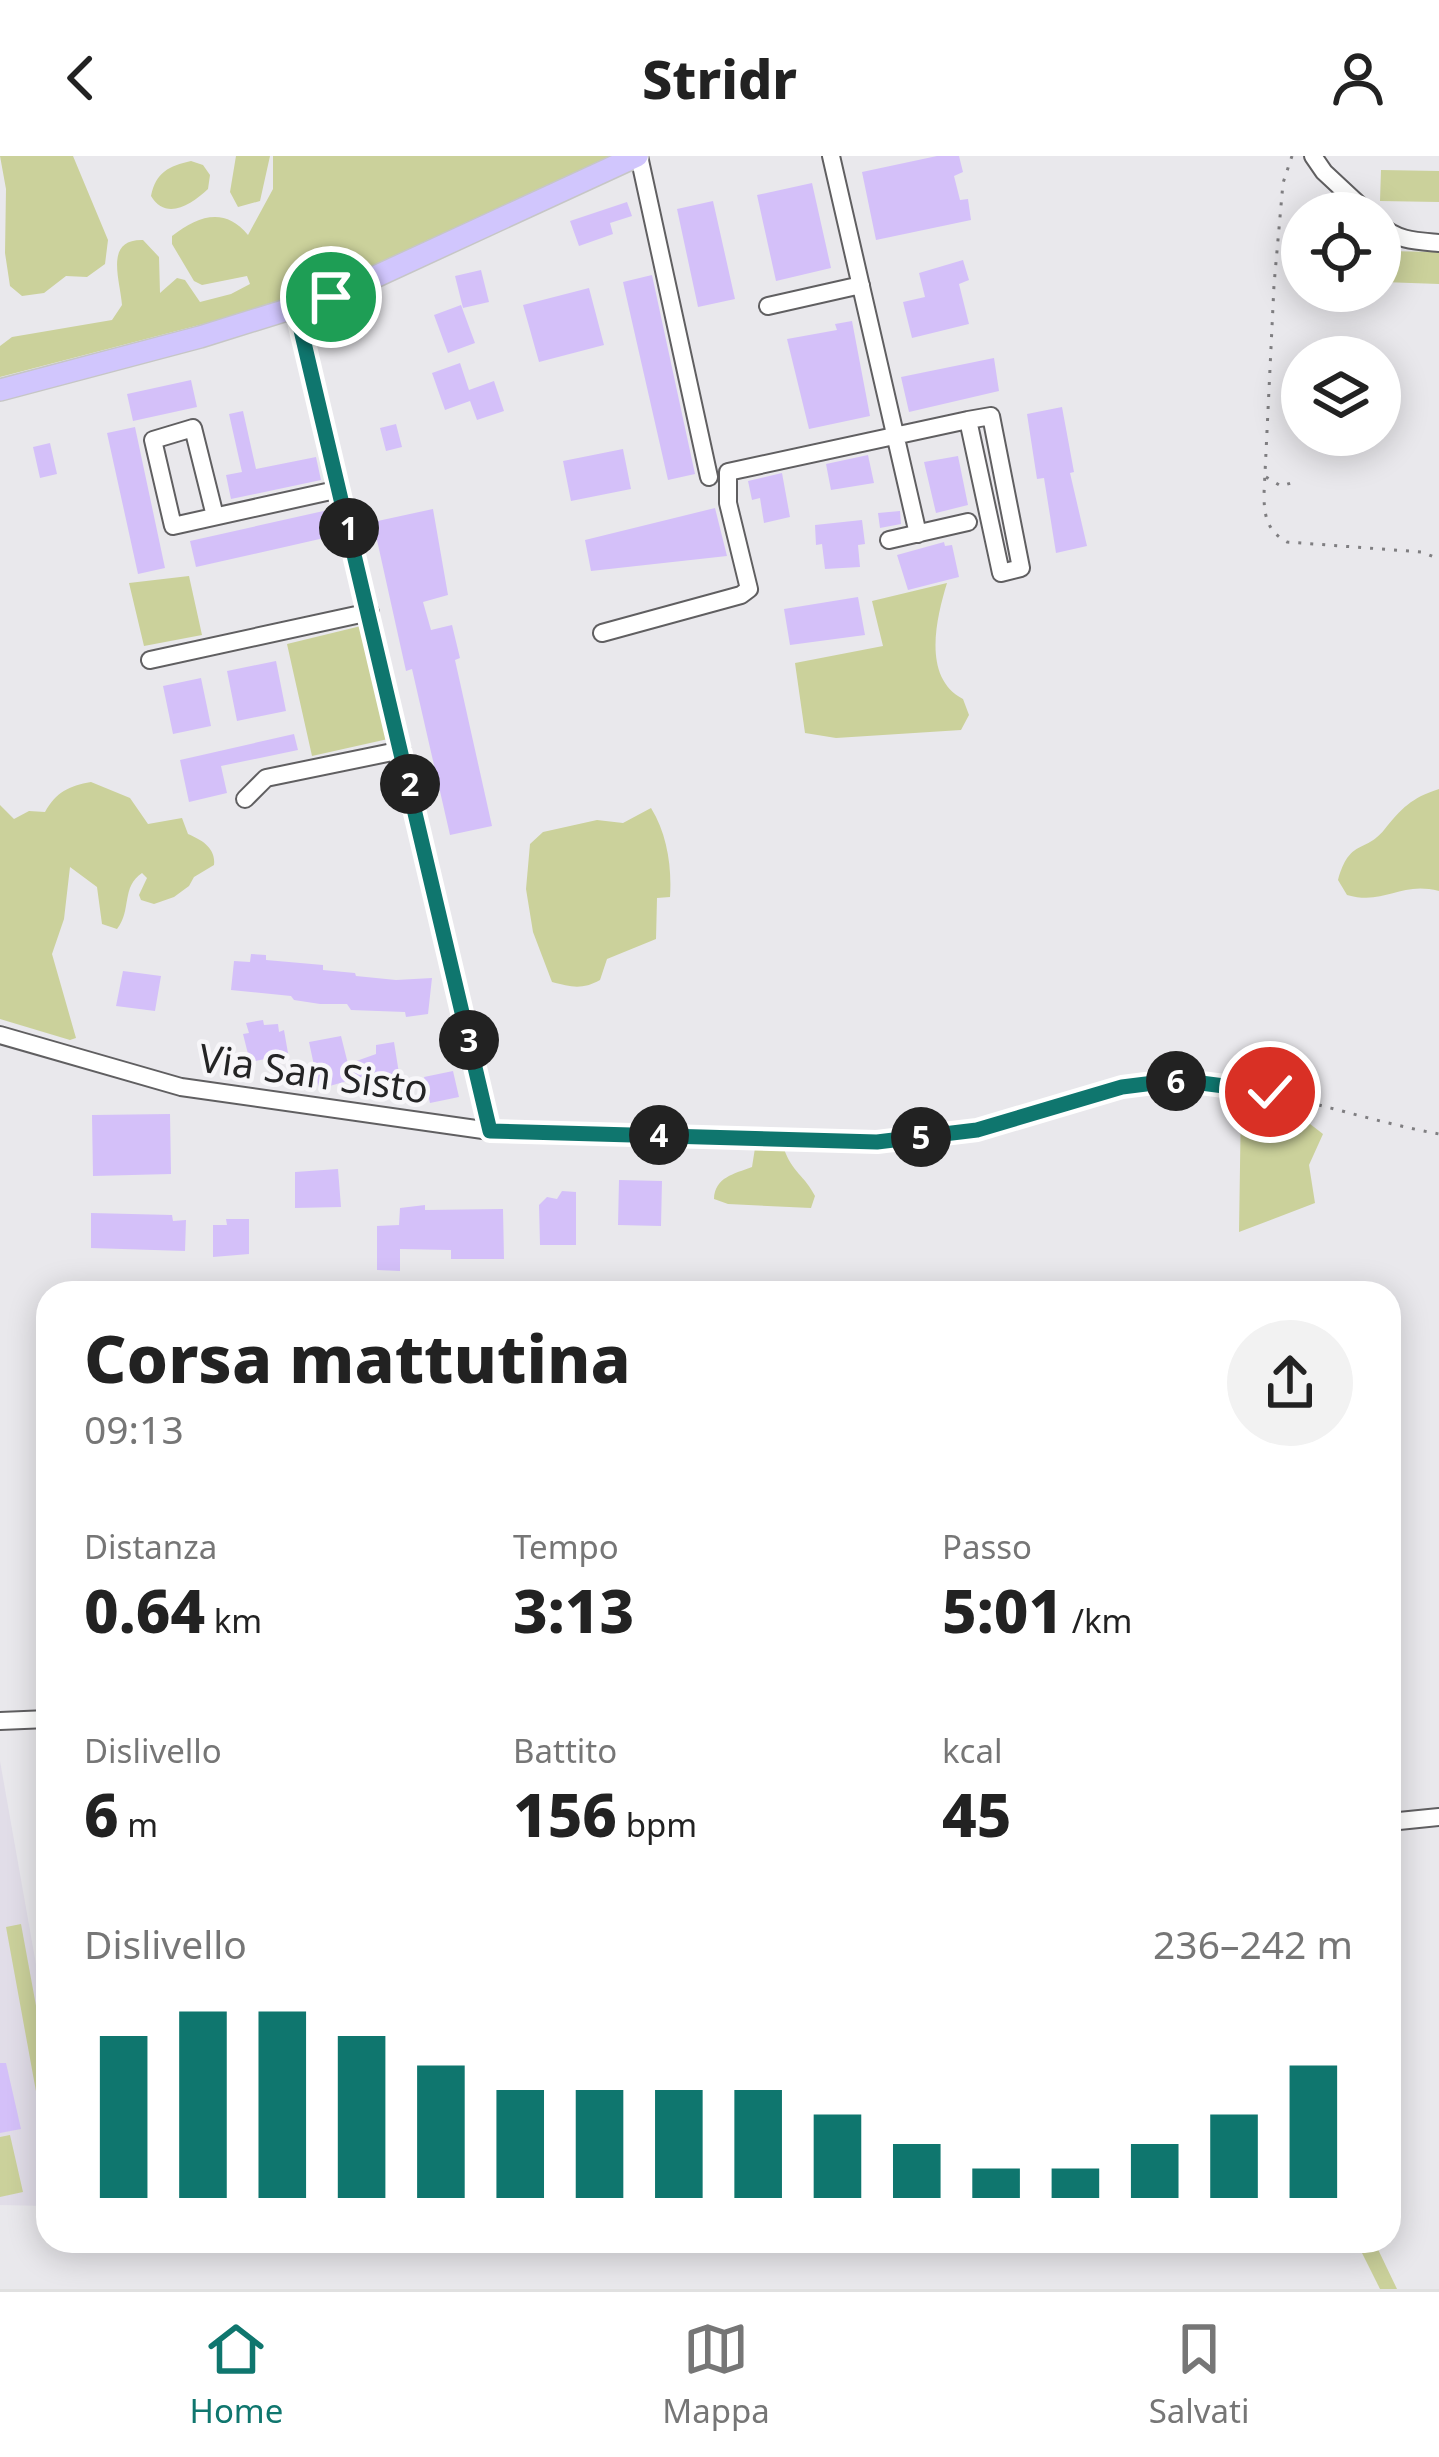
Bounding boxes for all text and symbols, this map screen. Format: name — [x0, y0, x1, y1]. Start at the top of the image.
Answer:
text: Stridr — [642, 41, 797, 115]
icon: back — [48, 45, 114, 111]
icon: person — [1325, 45, 1391, 111]
map controls — [1281, 192, 1401, 456]
button: locate — [1281, 192, 1401, 312]
pin — [280, 246, 382, 348]
icon: arrive — [298, 264, 364, 330]
button: layers — [1281, 336, 1401, 456]
pin: 1 — [319, 498, 379, 558]
text: 1 — [340, 505, 358, 550]
pin: 2 — [380, 754, 440, 814]
text: 2 — [401, 761, 419, 806]
pin: 3 — [439, 1010, 499, 1070]
text: 3 — [460, 1017, 478, 1062]
street label: Via San Sisto — [196, 1030, 432, 1114]
pin — [1219, 1041, 1321, 1143]
pin: 6 — [1146, 1051, 1206, 1111]
text: 6 — [1167, 1058, 1185, 1103]
icon: check — [1237, 1059, 1303, 1125]
pin: 4 — [629, 1105, 689, 1165]
pin: 5 — [891, 1107, 951, 1167]
text: 4 — [650, 1112, 668, 1157]
text: 5 — [912, 1114, 930, 1159]
text: Corsa mattutina — [84, 1312, 631, 1402]
button: share — [1227, 1320, 1353, 1446]
text: 09:13 — [84, 1402, 184, 1455]
text: Distanza — [84, 1524, 217, 1569]
text: Tempo — [513, 1524, 619, 1569]
text: Passo — [942, 1524, 1032, 1569]
text: 0.64 — [84, 1569, 205, 1651]
text: 3:13 — [513, 1569, 634, 1651]
text: 5:01 — [942, 1569, 1063, 1651]
text: km — [205, 1598, 262, 1643]
text: /km — [1063, 1598, 1132, 1643]
text: Dislivello — [84, 1728, 222, 1773]
text: Battito — [513, 1728, 617, 1773]
text: kcal — [942, 1728, 1003, 1773]
text: 6 — [84, 1773, 119, 1855]
text: 156 — [513, 1773, 617, 1855]
text: 45 — [942, 1773, 1011, 1855]
text: m — [119, 1802, 158, 1847]
text: bpm — [617, 1802, 697, 1847]
text: Dislivello — [84, 1917, 247, 1970]
text: 236–242 m — [1153, 1917, 1353, 1970]
tab: Home — [189, 2316, 283, 2433]
tab: Mappa — [662, 2316, 770, 2433]
tab: Salvati — [1149, 2316, 1250, 2433]

